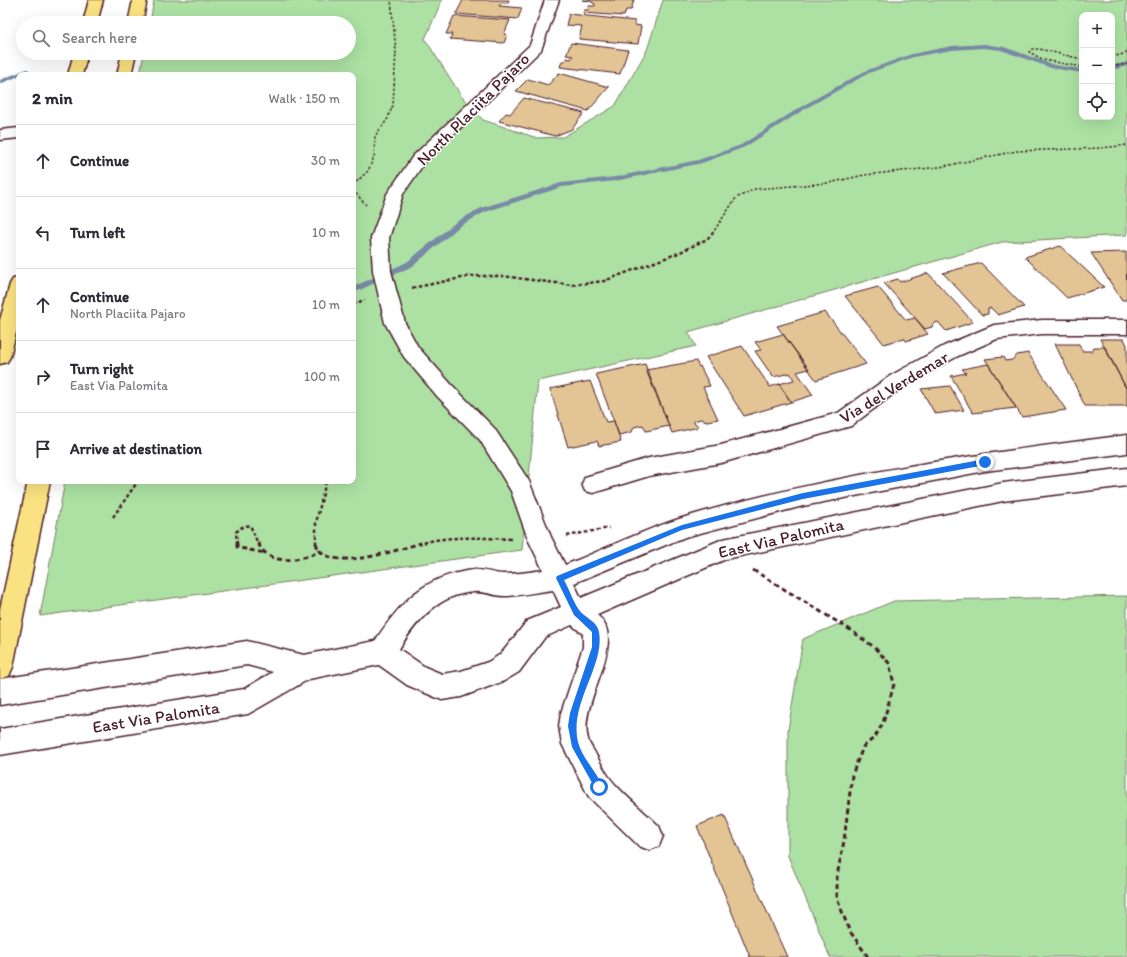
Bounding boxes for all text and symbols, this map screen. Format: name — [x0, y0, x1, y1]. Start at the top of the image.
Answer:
map controls — [1079, 12, 1115, 120]
button: + — [1079, 12, 1115, 48]
search box — [16, 16, 356, 60]
icon: search — [30, 27, 52, 49]
text: Search here — [62, 29, 137, 47]
street label: North Placiita Pajaro — [412, 48, 534, 170]
button: − — [1079, 48, 1115, 84]
button: locate — [1079, 84, 1115, 120]
text: 2 min — [32, 88, 72, 108]
text: Walk · 150 m — [269, 91, 340, 106]
icon: ahead — [32, 150, 54, 172]
text: Continue — [70, 152, 129, 170]
text: 30 m — [311, 153, 340, 168]
icon: left — [32, 222, 54, 244]
text: Turn left — [70, 224, 125, 242]
text: 10 m — [312, 225, 340, 240]
text: Continue — [70, 288, 129, 306]
icon: ahead — [32, 294, 54, 316]
text: 10 m — [312, 297, 340, 312]
text: North Placiita Pajaro — [70, 306, 186, 321]
street label: Via del Verdemar — [836, 346, 952, 427]
text: Turn right — [70, 360, 134, 378]
icon: right — [32, 366, 54, 388]
text: 100 m — [304, 369, 340, 384]
text: East Via Palomita — [70, 378, 168, 393]
icon: arrive — [32, 438, 54, 460]
text: Arrive at destination — [70, 440, 202, 458]
route end — [976, 453, 994, 471]
street label: East Via Palomita — [716, 514, 846, 562]
street label: East Via Palomita — [91, 697, 221, 737]
route start — [590, 778, 608, 796]

